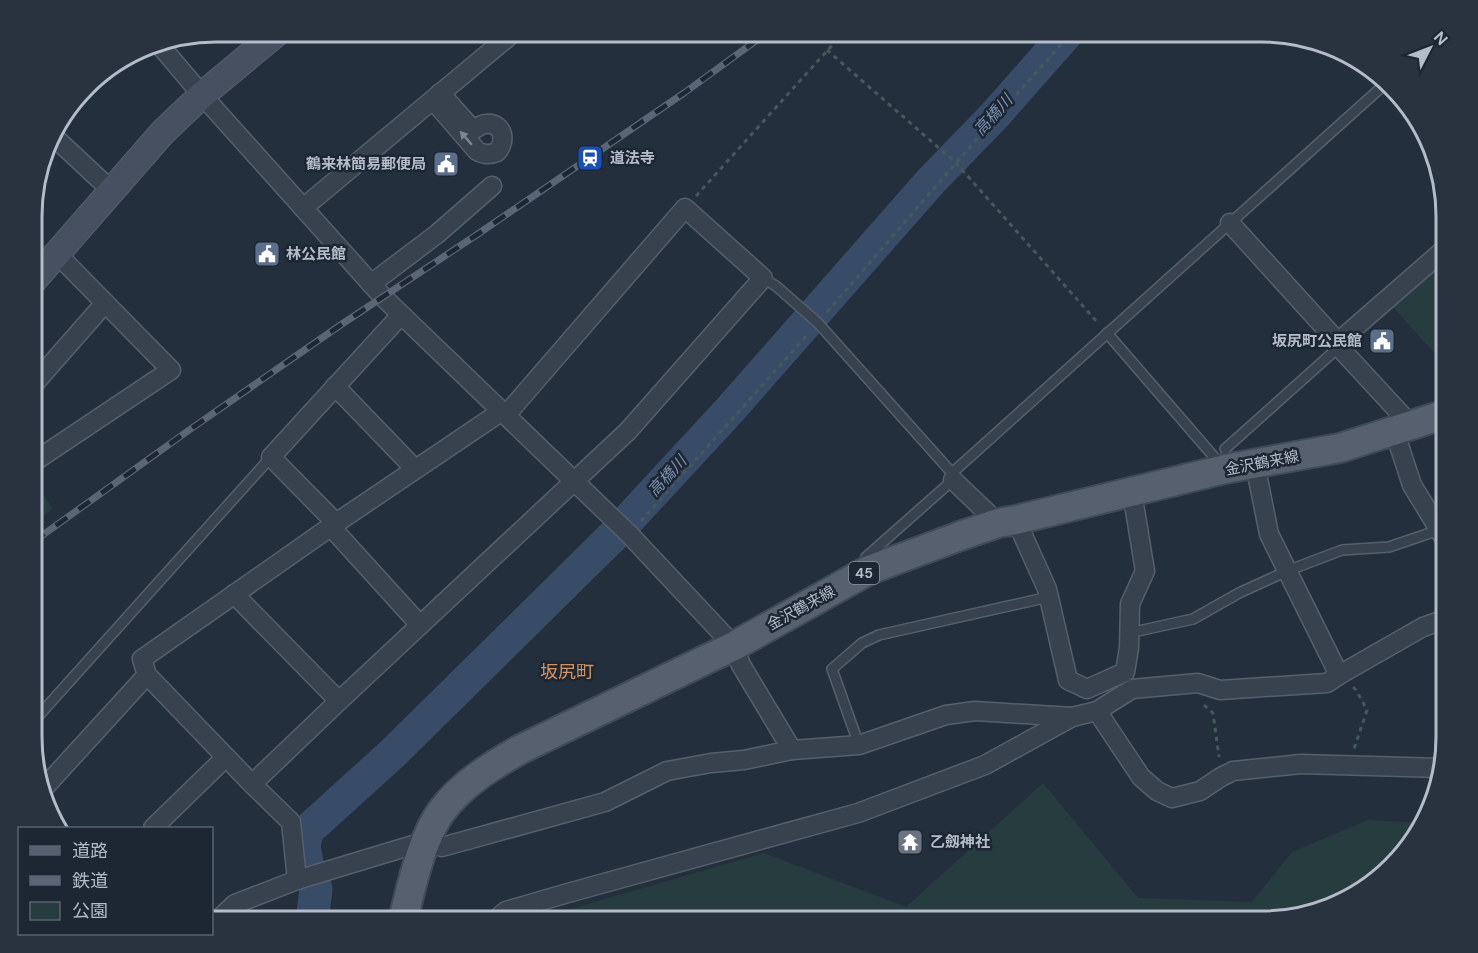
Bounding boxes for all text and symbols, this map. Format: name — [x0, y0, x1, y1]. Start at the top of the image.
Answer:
north arrow — [1400, 18, 1460, 78]
text: N — [1429, 27, 1452, 50]
water label: 高橋川 — [969, 89, 1018, 140]
one-way arrow — [460, 131, 473, 146]
station icon: 道法寺 — [575, 143, 605, 173]
place label: 道法寺 — [610, 148, 655, 168]
public building icon: 鶴来林簡易郵便局 — [431, 149, 461, 179]
place label: 鶴来林簡易郵便局 — [306, 154, 426, 174]
public building icon: 林公民館 — [252, 239, 282, 269]
place label: 林公民館 — [286, 244, 346, 264]
public building icon: 坂尻町公民館 — [1367, 326, 1397, 356]
place label: 坂尻町公民館 — [1272, 331, 1362, 351]
street label: 金沢鶴来線 — [1223, 446, 1301, 480]
water label: 高橋川 — [643, 450, 692, 501]
road number: 45 — [849, 562, 879, 584]
street label: 金沢鶴来線 — [763, 581, 839, 635]
district label: 坂尻町 — [540, 660, 594, 684]
legend — [18, 827, 213, 935]
temple icon: 乙劔神社 — [895, 827, 925, 857]
place label: 乙劔神社 — [930, 832, 990, 852]
text: 道路 — [72, 839, 108, 863]
text: 鉄道 — [72, 869, 108, 893]
text: 公園 — [72, 899, 108, 923]

